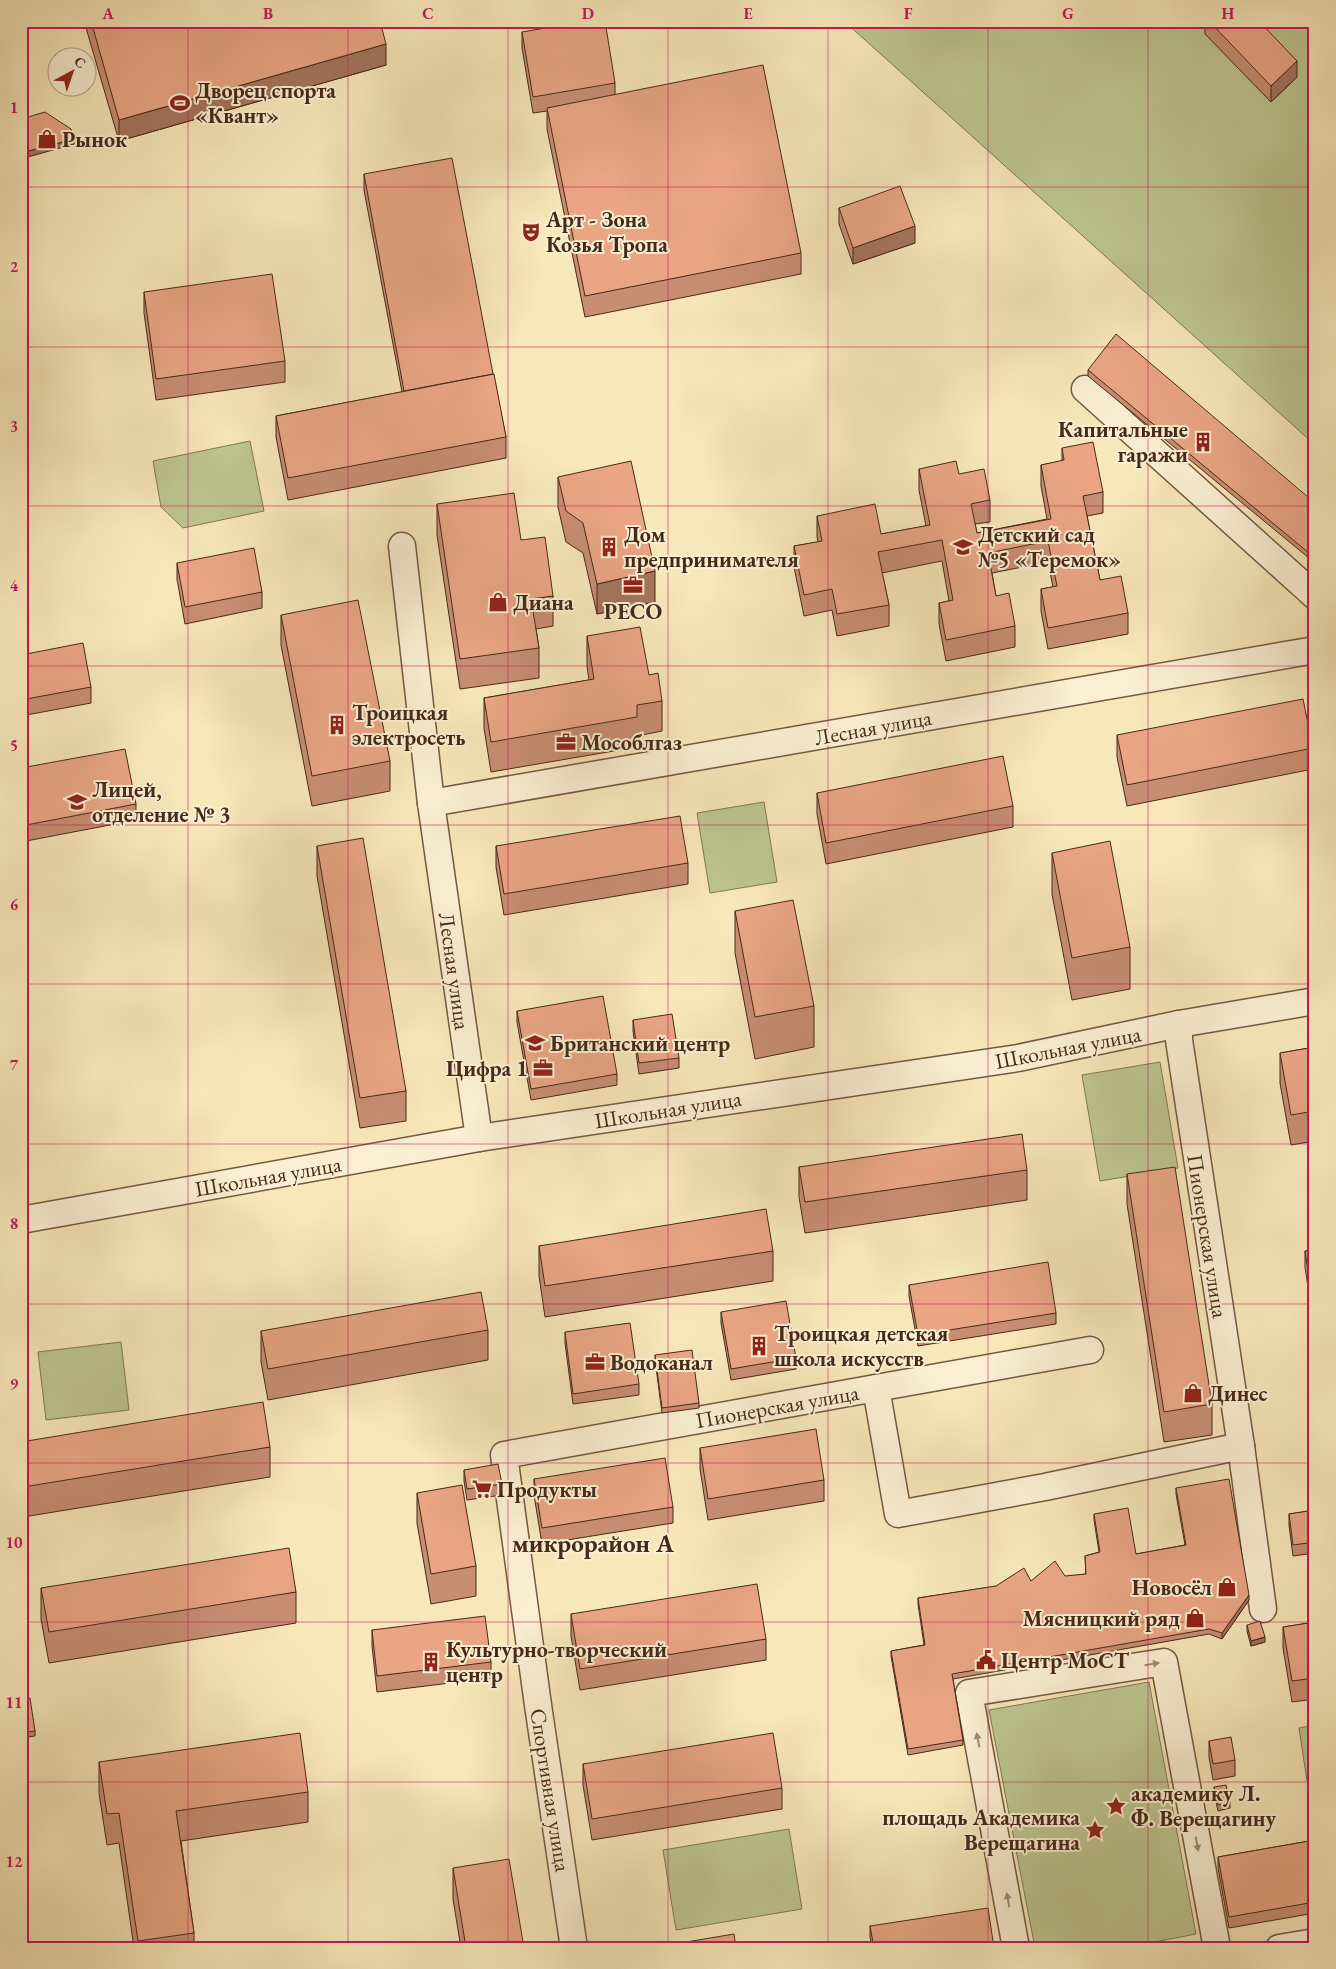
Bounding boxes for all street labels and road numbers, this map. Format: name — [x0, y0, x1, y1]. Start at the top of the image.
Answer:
street label: Лесная улица — [812, 703, 934, 752]
street label: Лесная улица — [432, 910, 477, 1032]
street label: Школьная улица — [993, 1019, 1144, 1076]
street label: Школьная улица — [593, 1084, 744, 1135]
street label: Школьная улица — [193, 1149, 344, 1204]
street label: Пионерская улица — [1180, 1152, 1235, 1320]
street label: Пионерская улица — [693, 1378, 861, 1435]
street label: Спортивная улица — [523, 1706, 578, 1874]

